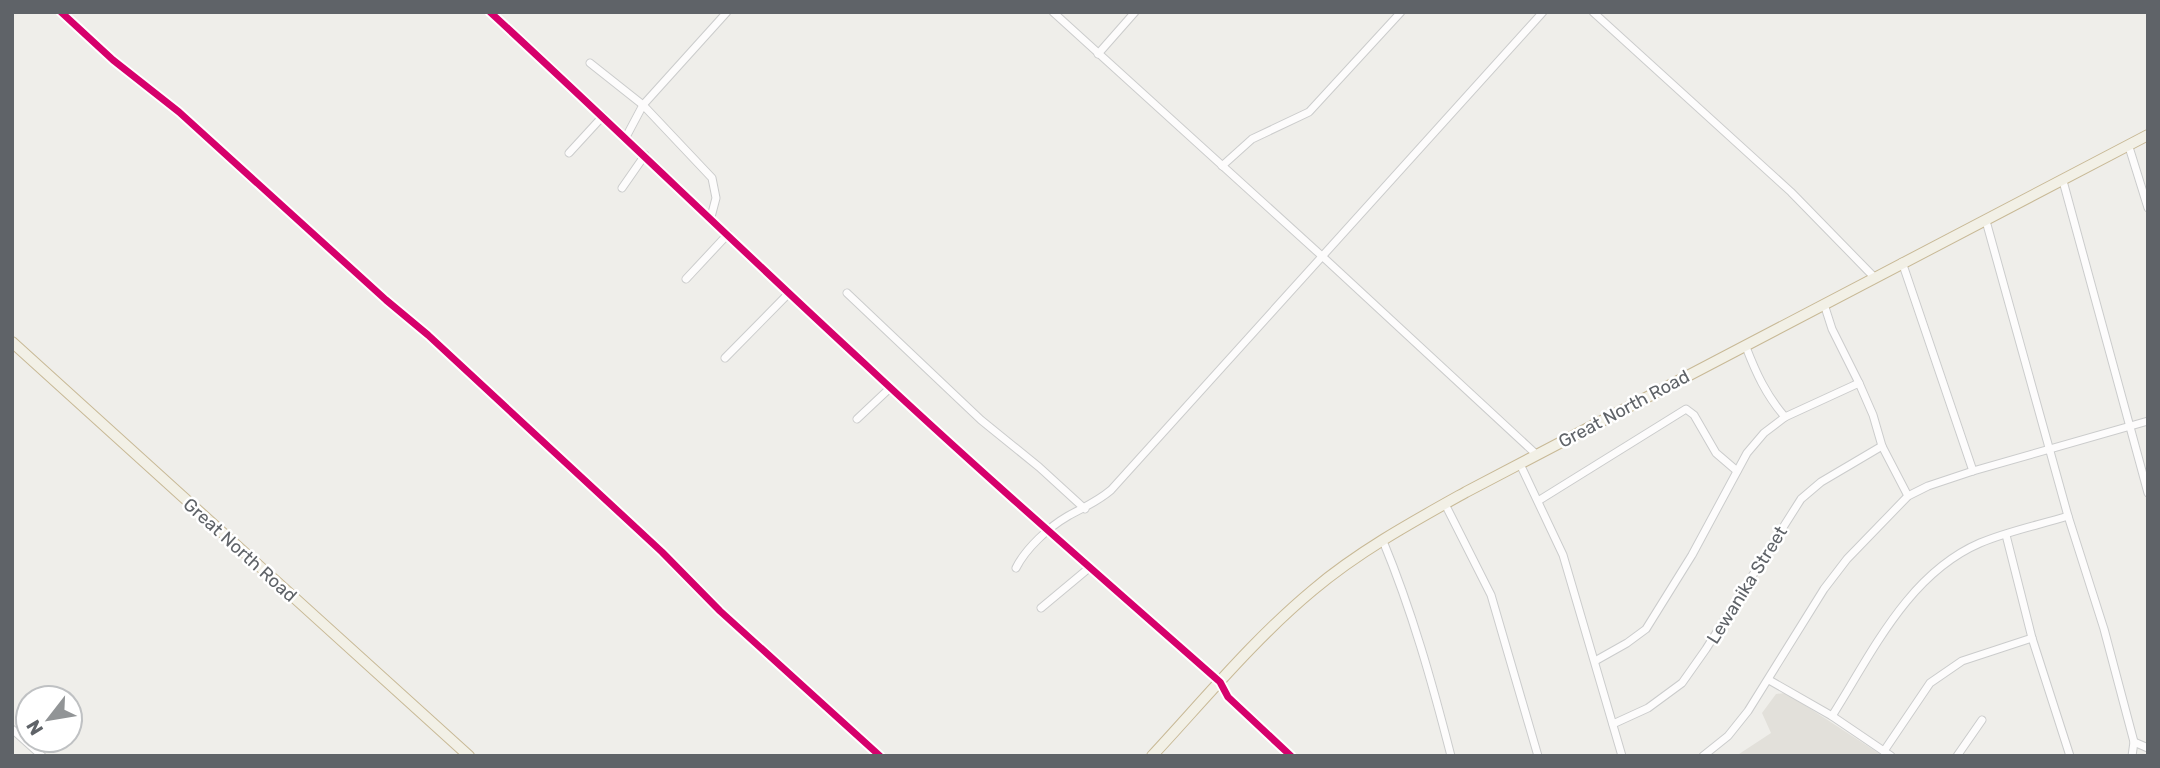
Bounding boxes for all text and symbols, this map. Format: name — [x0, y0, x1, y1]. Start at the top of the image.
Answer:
street label: Great North Road — [1555, 365, 1693, 453]
street label: Great North Road — [179, 493, 301, 607]
street label: Lewanika Street — [1702, 522, 1792, 648]
north arrow — [14, 684, 84, 754]
text: N — [21, 716, 48, 739]

